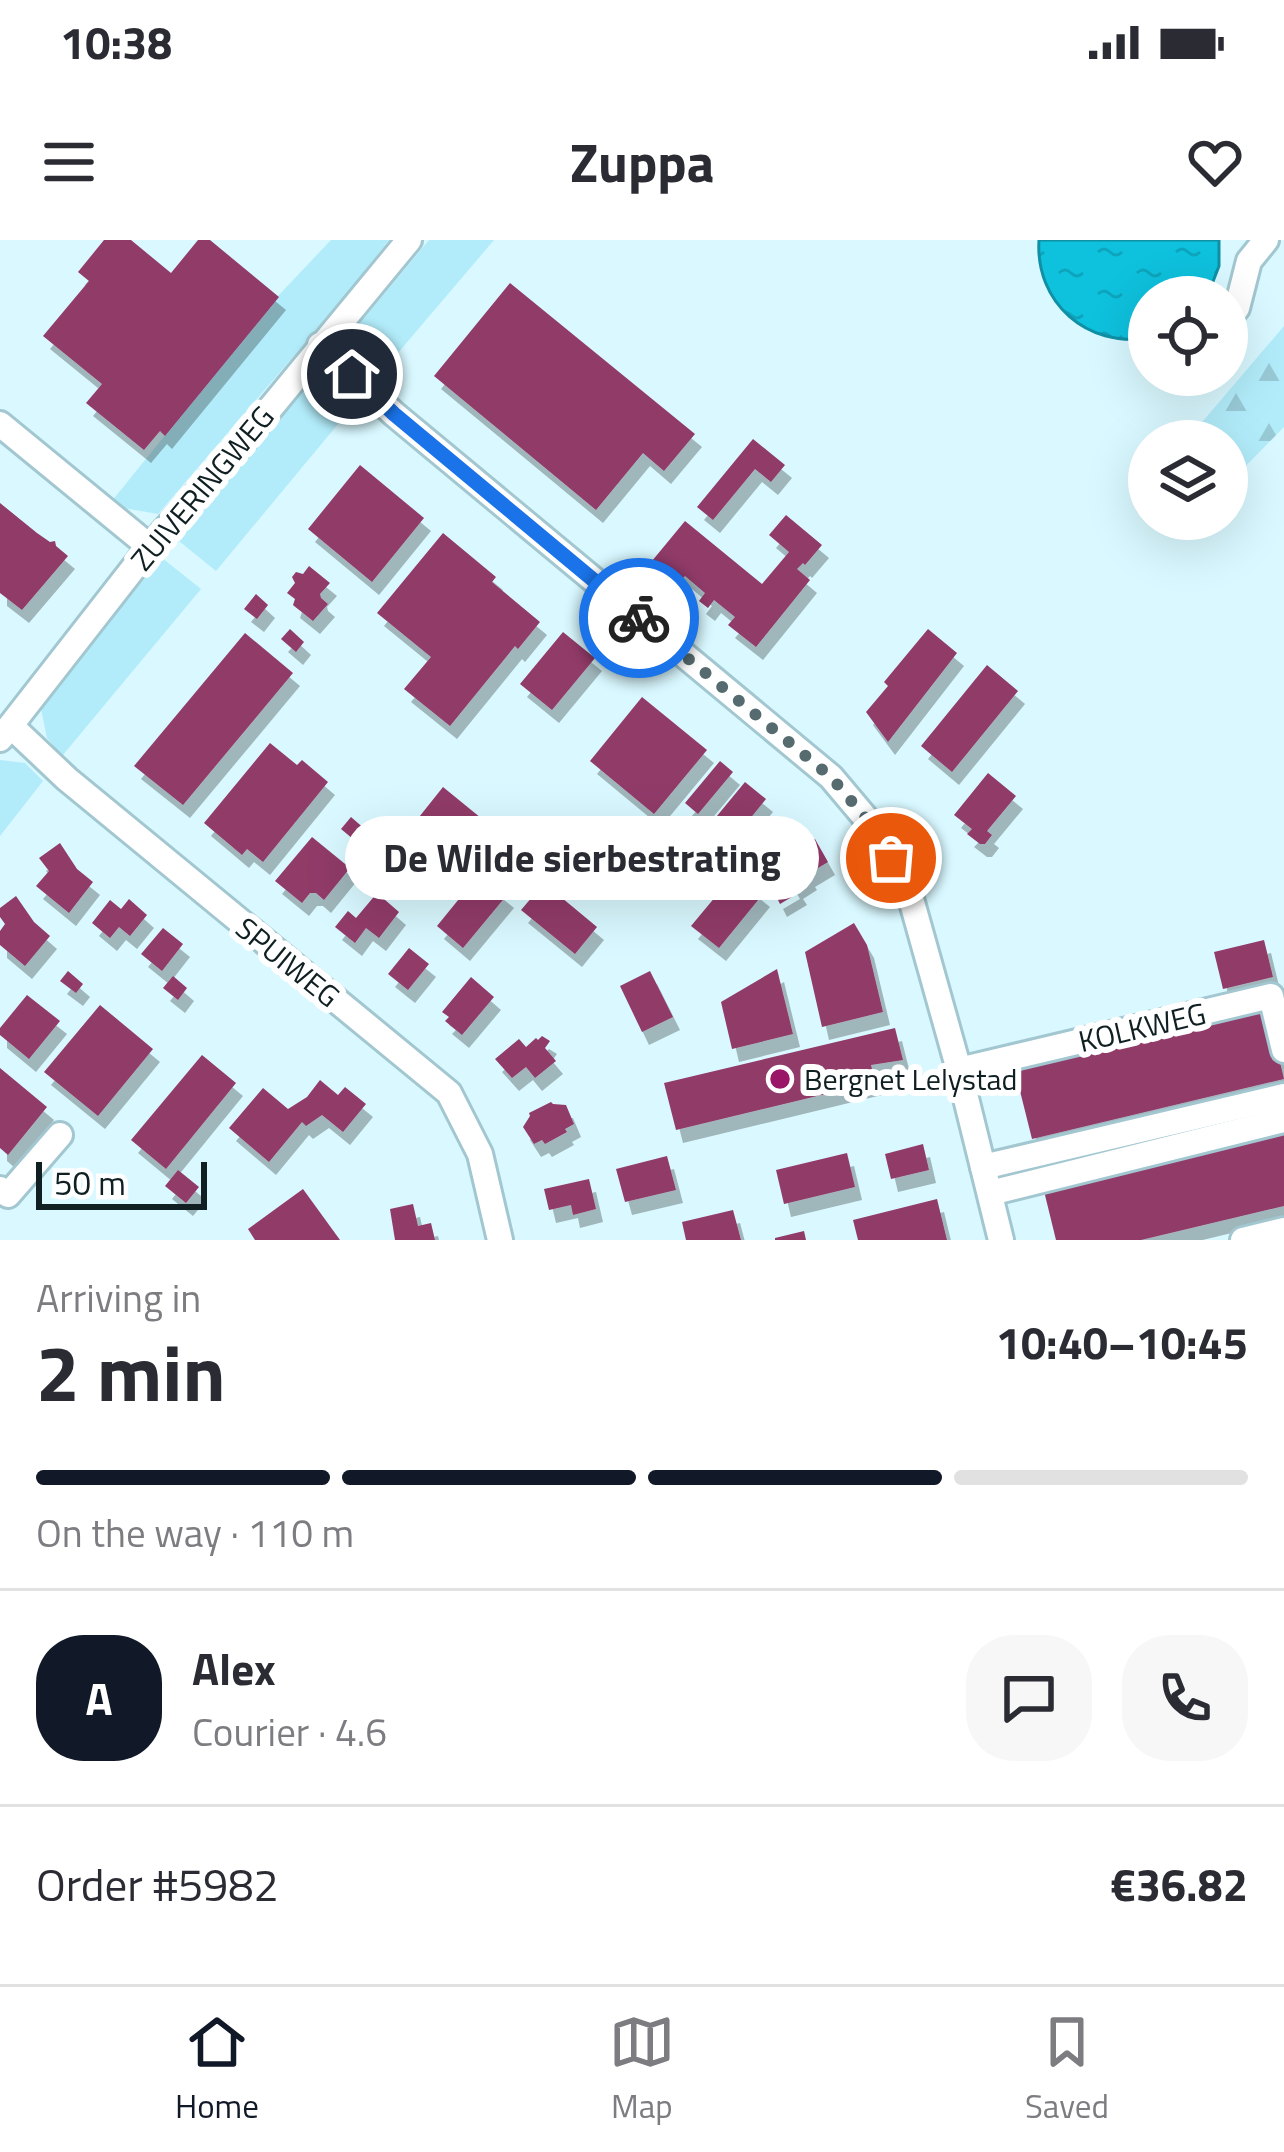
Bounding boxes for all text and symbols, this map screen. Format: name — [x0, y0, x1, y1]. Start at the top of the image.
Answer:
text: 10:38 — [60, 8, 172, 76]
text: Zuppa — [570, 121, 714, 203]
icon: menu — [36, 129, 102, 195]
icon: heart — [1182, 129, 1248, 195]
map controls — [1128, 276, 1248, 540]
button: locate — [1128, 276, 1248, 396]
pin — [301, 323, 403, 425]
icon: home — [319, 341, 385, 407]
street label: ZUIVERINGWEG — [119, 396, 285, 580]
button: layers — [1128, 420, 1248, 540]
courier — [579, 558, 699, 678]
icon: bike — [606, 585, 672, 651]
pin — [840, 807, 942, 909]
callout: De Wilde sierbestrating — [345, 816, 819, 900]
icon: bag — [858, 825, 924, 891]
text: De Wilde sierbestrating — [383, 828, 781, 887]
street label: SPUIWEG — [226, 906, 350, 1018]
street label: KOLKWEG — [1074, 990, 1210, 1064]
place label: Bergnet Lelystad — [804, 1056, 1017, 1102]
marker: Bergnet Lelystad — [767, 1066, 793, 1092]
scale bar — [36, 1156, 207, 1209]
text: 50 m — [54, 1158, 126, 1208]
text: Arriving in — [36, 1268, 201, 1327]
text: 10:40–10:45 — [996, 1308, 1248, 1376]
text: 2 min — [36, 1313, 226, 1431]
text: On the way · 110 m — [36, 1503, 354, 1562]
text: Alex — [192, 1634, 276, 1702]
button: chat — [966, 1635, 1092, 1761]
button: phone — [1122, 1635, 1248, 1761]
text: A — [85, 1664, 113, 1732]
text: Courier · 4.6 — [192, 1702, 387, 1761]
text: Order #5982 — [36, 1850, 279, 1918]
text: €36.82 — [1110, 1850, 1248, 1918]
tab: Home — [175, 2009, 259, 2131]
tab: Map — [609, 2009, 675, 2131]
tab: Saved — [1025, 2009, 1109, 2131]

